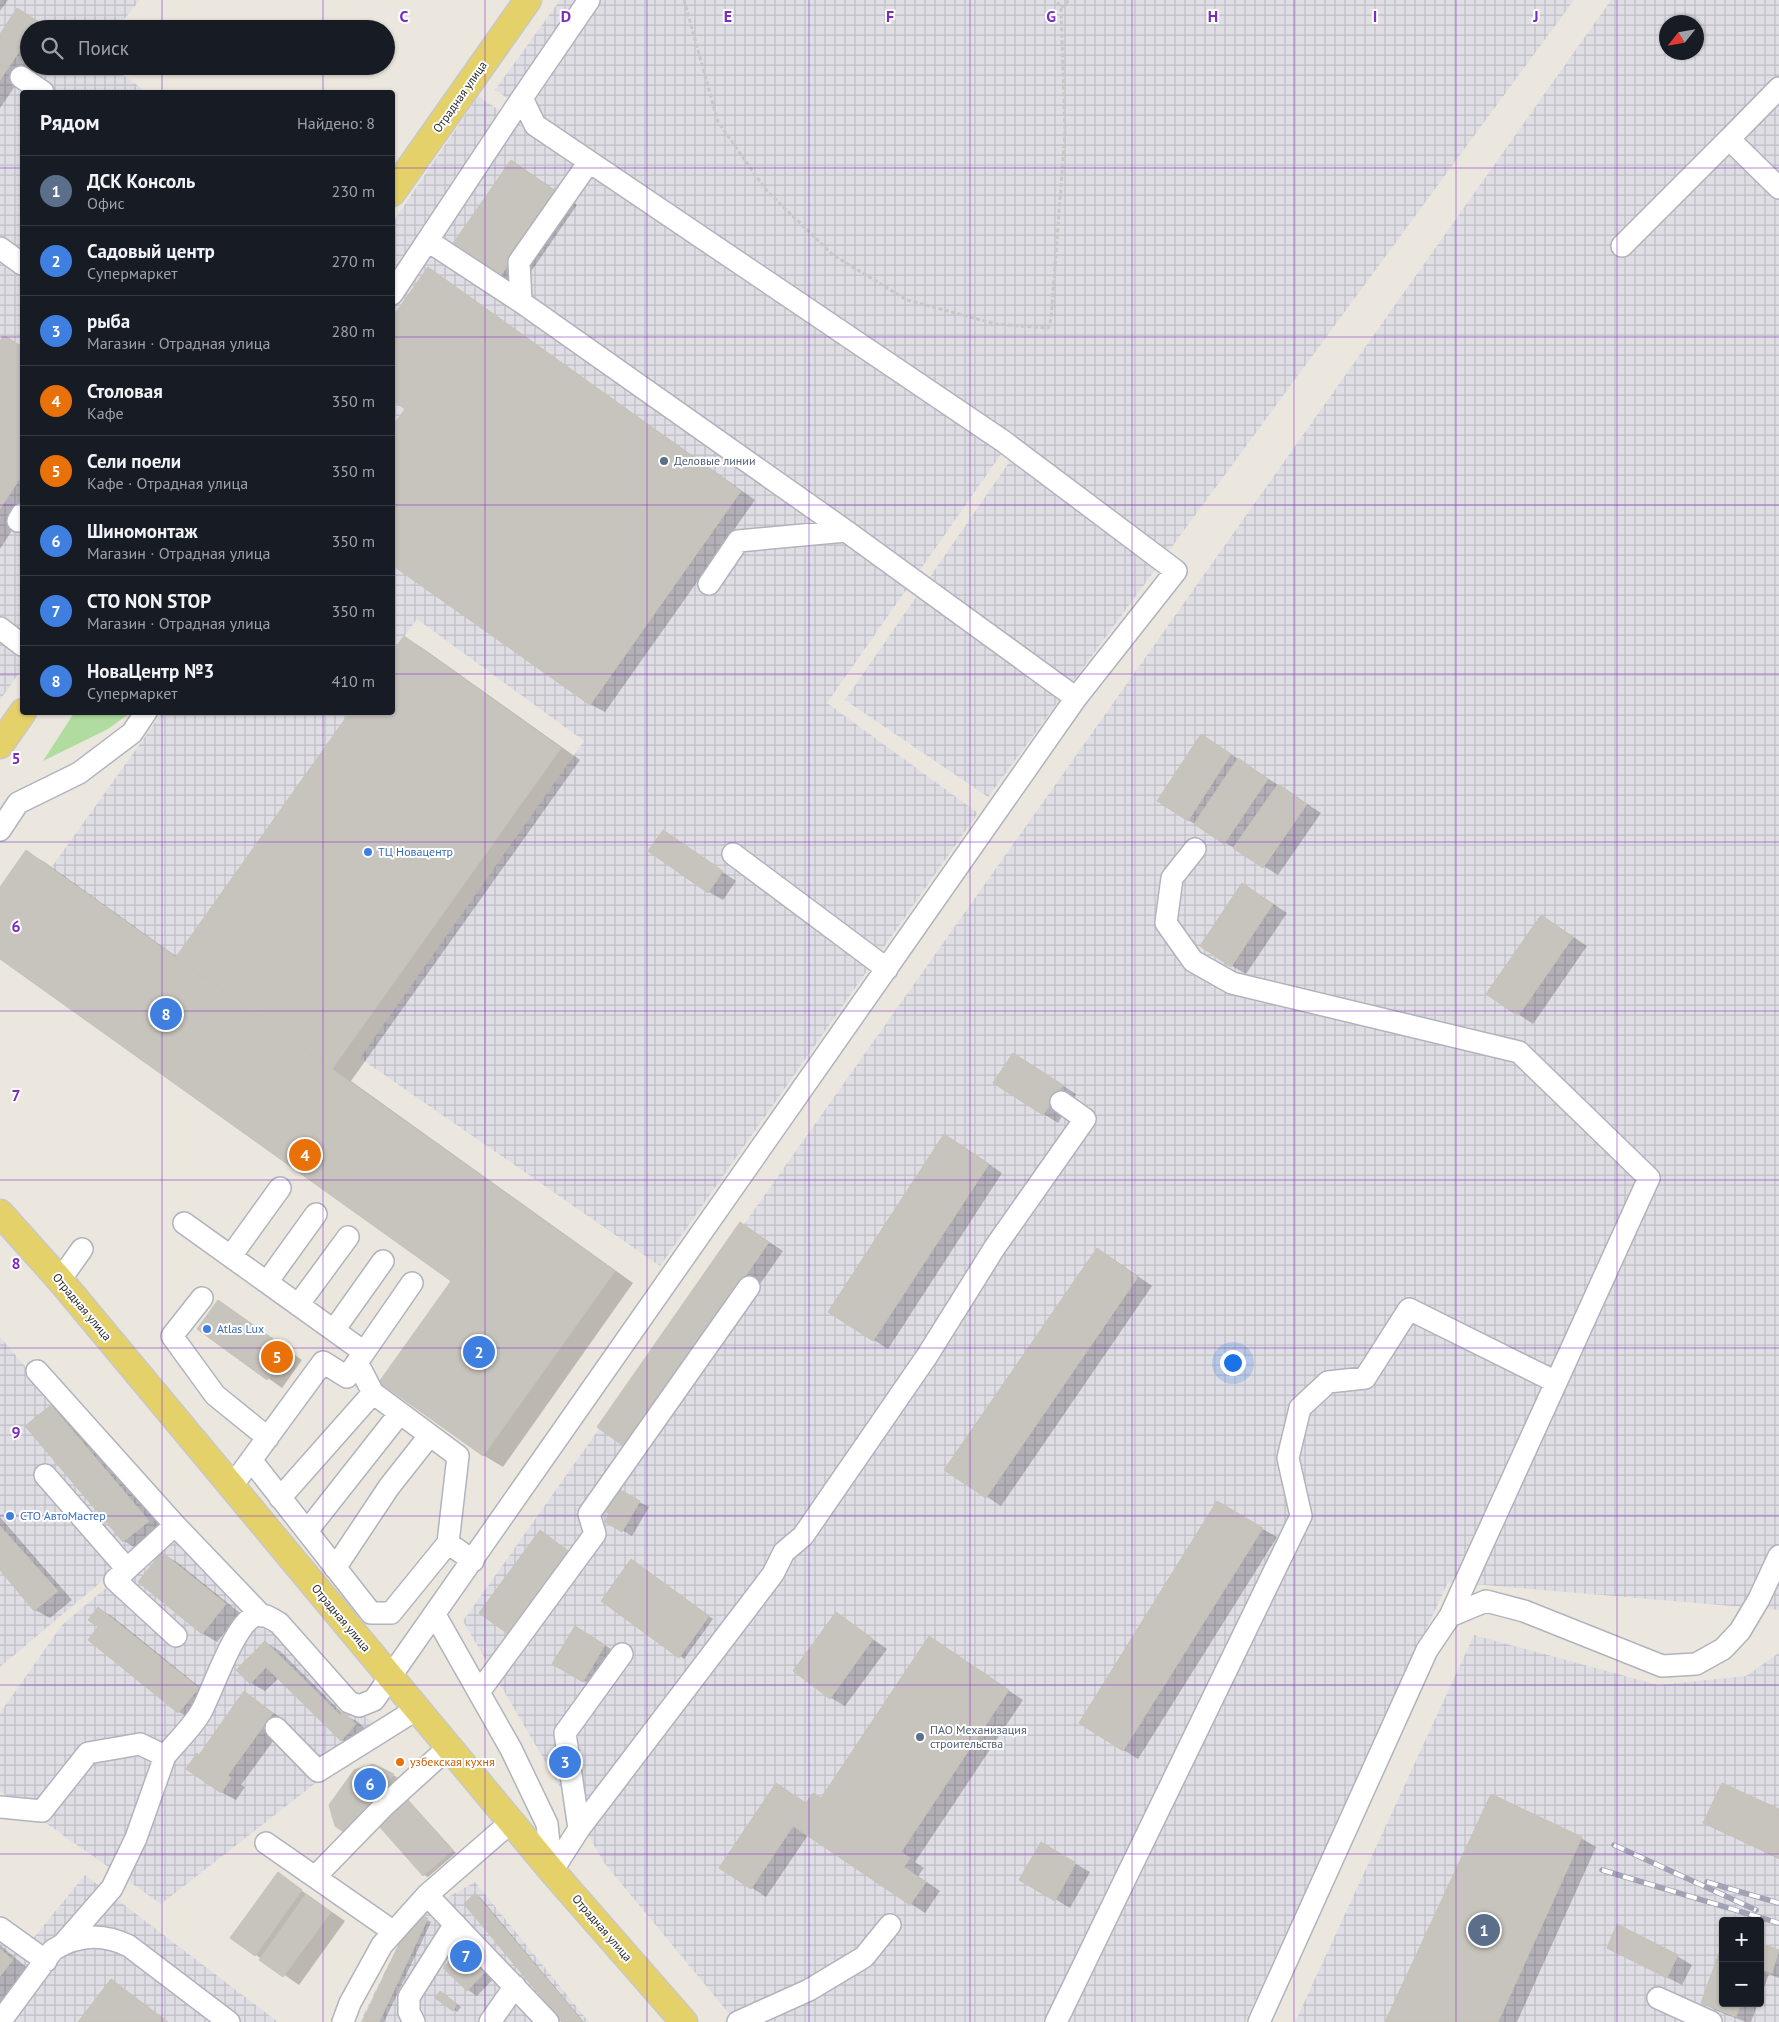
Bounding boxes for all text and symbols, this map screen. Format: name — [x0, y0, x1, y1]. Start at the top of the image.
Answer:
text: C — [400, 6, 409, 26]
text: D — [561, 6, 571, 26]
text: E — [724, 6, 732, 26]
text: F — [886, 6, 894, 26]
text: G — [1046, 6, 1056, 26]
text: H — [1208, 6, 1218, 26]
text: I — [1373, 6, 1377, 26]
text: J — [1532, 6, 1539, 26]
north arrow — [1659, 15, 1704, 60]
search box — [20, 20, 395, 75]
icon: search — [38, 34, 66, 62]
text: Поиск — [78, 36, 129, 60]
street label: Отрадная улица — [429, 58, 490, 135]
text: Рядом — [40, 109, 99, 136]
text: Найдено: 8 — [297, 113, 375, 133]
text: ДСК Консоль — [87, 169, 195, 193]
text: 1 — [51, 181, 61, 201]
text: 230 m — [332, 181, 375, 201]
text: Офис — [87, 193, 125, 213]
text: Садовый центр — [87, 239, 215, 263]
text: 2 — [51, 251, 61, 271]
text: 270 m — [332, 251, 375, 271]
text: Супермаркет — [87, 263, 178, 283]
text: рыба — [87, 309, 130, 333]
text: 3 — [51, 321, 61, 341]
text: 280 m — [332, 321, 375, 341]
text: Магазин · Отрадная улица — [87, 333, 270, 353]
text: Столовая — [87, 379, 163, 403]
text: 4 — [51, 391, 61, 411]
text: 350 m — [332, 391, 375, 411]
text: Кафе — [87, 403, 124, 423]
text: Сели поели — [87, 449, 181, 473]
place label: Деловые линии — [674, 453, 755, 468]
marker: Деловые линии — [658, 455, 670, 467]
text: 5 — [51, 461, 61, 481]
text: 350 m — [332, 461, 375, 481]
text: Кафе · Отрадная улица — [87, 473, 248, 493]
text: Шиномонтаж — [87, 519, 198, 543]
text: 6 — [51, 531, 61, 551]
text: 350 m — [332, 531, 375, 551]
text: Магазин · Отрадная улица — [87, 543, 270, 563]
text: СТО NON STOP — [87, 589, 211, 613]
text: 7 — [51, 601, 61, 621]
text: 350 m — [332, 601, 375, 621]
text: Магазин · Отрадная улица — [87, 613, 270, 633]
text: НоваЦентр №3 — [87, 659, 214, 683]
text: 8 — [51, 671, 61, 691]
text: 410 m — [332, 671, 375, 691]
text: Супермаркет — [87, 683, 178, 703]
text: 5 — [11, 748, 21, 768]
place label: ТЦ Новацентр — [378, 844, 453, 859]
marker: ТЦ Новацентр — [362, 846, 374, 858]
text: 6 — [11, 916, 21, 936]
pin: 8 — [150, 995, 182, 1033]
text: 7 — [11, 1085, 21, 1105]
pin: 4 — [289, 1136, 321, 1174]
text: 8 — [11, 1253, 21, 1273]
street label: Отрадная улица — [50, 1270, 115, 1344]
place label: Atlas Lux — [217, 1321, 264, 1336]
marker: Atlas Lux — [201, 1323, 213, 1335]
pin: 2 — [463, 1333, 495, 1371]
pin: 5 — [261, 1338, 293, 1376]
your location — [1220, 1350, 1246, 1376]
text: 9 — [11, 1422, 21, 1442]
place label: СТО АвтоМастер — [20, 1508, 106, 1523]
marker: СТО АвтоМастер — [4, 1510, 16, 1522]
street label: Отрадная улица — [309, 1581, 374, 1655]
place label: ПАО Механизация строительства — [930, 1722, 1027, 1751]
marker: ПАО Механизация строительства — [914, 1731, 926, 1743]
pin: 3 — [549, 1743, 581, 1781]
place label: узбекская кухня — [410, 1754, 495, 1769]
marker: узбекская кухня — [394, 1756, 406, 1768]
pin: 6 — [354, 1765, 386, 1803]
street label: Отрадная улица — [569, 1891, 636, 1964]
pin: 1 — [1468, 1911, 1500, 1949]
map controls — [1719, 1917, 1764, 2007]
button: + — [1719, 1917, 1764, 1962]
pin: 7 — [450, 1937, 482, 1975]
button: − — [1719, 1962, 1764, 2007]

